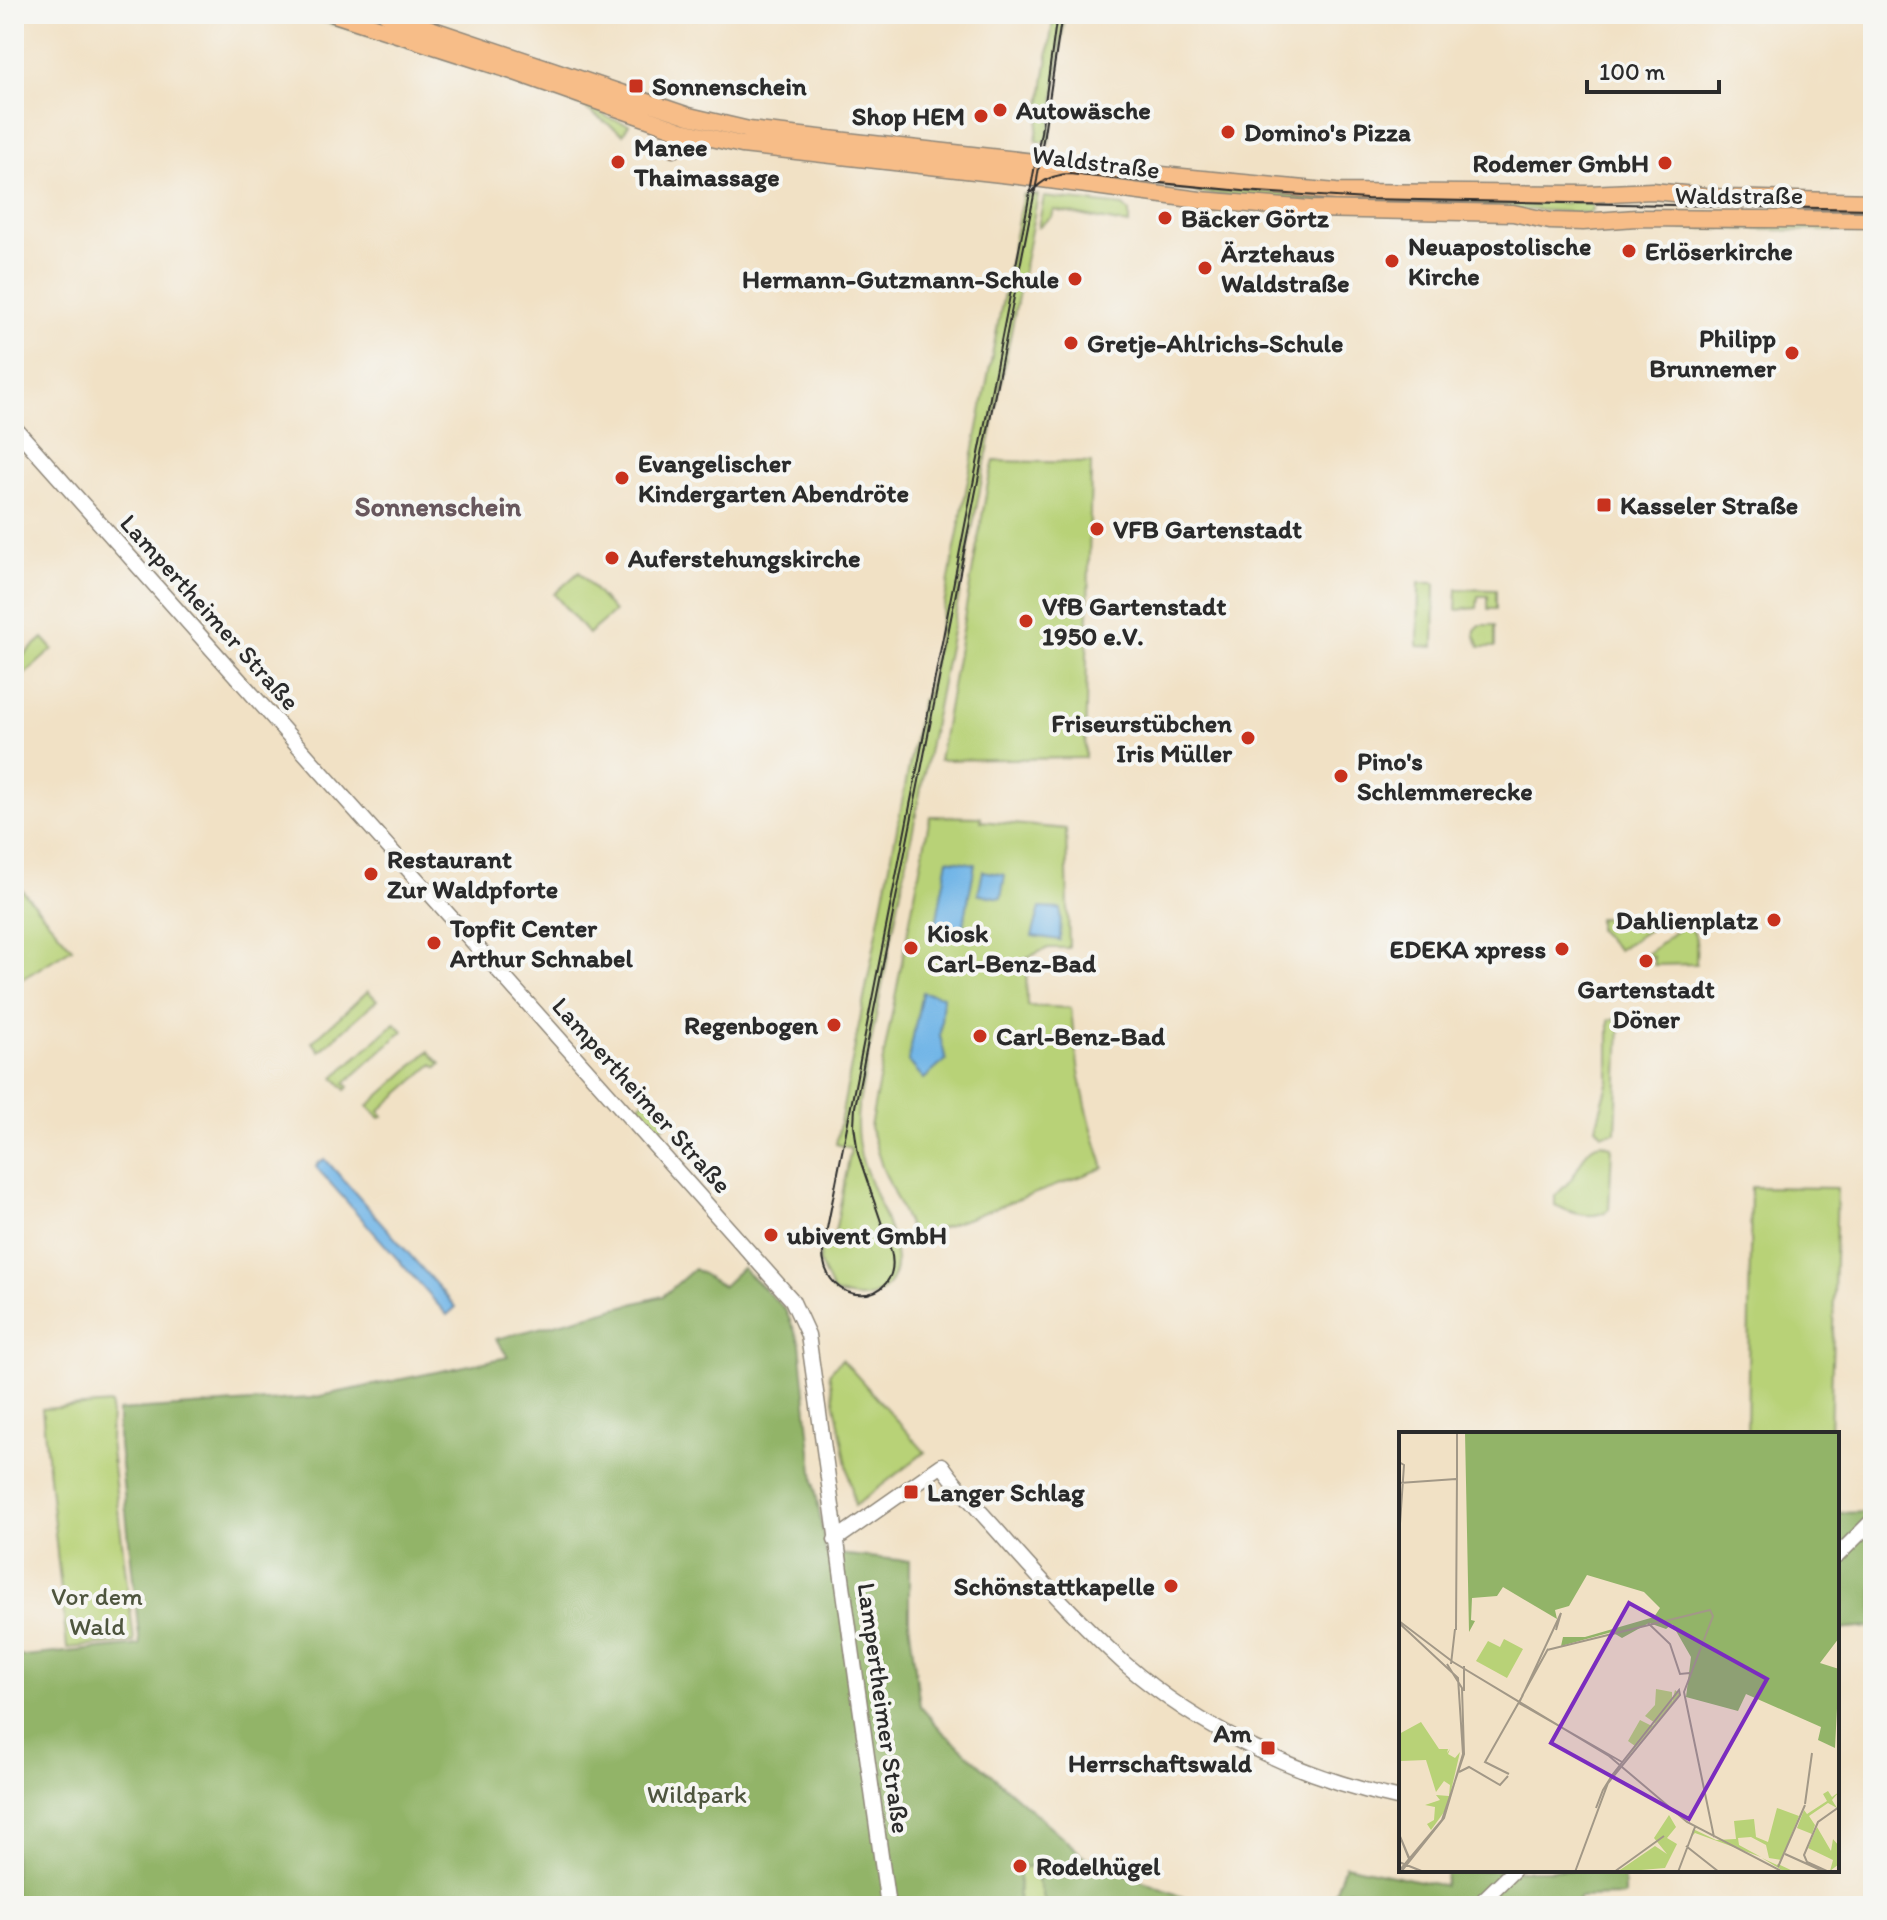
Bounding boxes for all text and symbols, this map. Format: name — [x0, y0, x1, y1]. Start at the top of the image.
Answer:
scale bar — [1587, 44, 1719, 94]
text: 100 m — [1599, 57, 1665, 86]
place label: Sonnenschein — [652, 70, 807, 102]
marker: Sonnenschein — [627, 77, 645, 95]
place label: Autowäsche — [1015, 94, 1151, 126]
place label: Shop HEM — [852, 100, 965, 132]
marker: Autowäsche — [991, 101, 1009, 119]
marker: Shop HEM — [972, 107, 990, 125]
place label: Domino's Pizza — [1244, 116, 1411, 148]
marker: Domino's Pizza — [1219, 123, 1237, 141]
place label: Manee Thaimassage — [633, 131, 780, 193]
street label: Waldstraße — [1030, 138, 1162, 186]
place label: Rodemer GmbH — [1472, 147, 1649, 179]
marker: Manee Thaimassage — [609, 153, 627, 171]
marker: Rodemer GmbH — [1656, 154, 1674, 172]
street label: Waldstraße — [1675, 179, 1803, 211]
place label: Bäcker Görtz — [1181, 202, 1330, 234]
marker: Bäcker Görtz — [1156, 209, 1174, 227]
place label: Neuapostolische Kirche — [1408, 230, 1591, 292]
place label: Erlöserkirche — [1645, 235, 1793, 267]
place label: Ärztehaus Waldstraße — [1220, 237, 1350, 299]
marker: Erlöserkirche — [1620, 242, 1638, 260]
marker: Neuapostolische Kirche — [1383, 252, 1401, 270]
marker: Ärztehaus Waldstraße — [1196, 259, 1214, 277]
place label: Hermann-Gutzmann-Schule — [742, 263, 1059, 295]
marker: Hermann-Gutzmann-Schule — [1066, 270, 1084, 288]
place label: Philipp Brunnemer — [1649, 322, 1777, 384]
place label: Gretje-Ahlrichs-Schule — [1087, 327, 1343, 359]
marker: Gretje-Ahlrichs-Schule — [1062, 334, 1080, 352]
marker: Philipp Brunnemer — [1783, 344, 1801, 362]
place label: Evangelischer Kindergarten Abendröte — [638, 447, 909, 509]
marker: Evangelischer Kindergarten Abendröte — [613, 469, 631, 487]
district label: Sonnenschein — [355, 489, 521, 523]
place label: Kasseler Straße — [1620, 489, 1798, 521]
marker: Kasseler Straße — [1595, 496, 1613, 514]
street label: Lampertheimer Straße — [113, 507, 307, 717]
place label: VFB Gartenstadt — [1113, 513, 1302, 545]
marker: VFB Gartenstadt — [1088, 520, 1106, 538]
place label: Auferstehungskirche — [627, 542, 861, 574]
marker: Auferstehungskirche — [603, 549, 621, 567]
place label: VfB Gartenstadt 1950 e.V. — [1042, 590, 1226, 652]
marker: VfB Gartenstadt 1950 e.V. — [1017, 612, 1035, 630]
place label: Friseurstübchen Iris Müller — [1051, 707, 1233, 769]
marker: Friseurstübchen Iris Müller — [1239, 729, 1257, 747]
place label: Pino's Schlemmerecke — [1357, 745, 1533, 807]
marker: Pino's Schlemmerecke — [1332, 767, 1350, 785]
place label: Restaurant Zur Waldpforte — [387, 843, 558, 905]
marker: Restaurant Zur Waldpforte — [362, 865, 380, 883]
place label: Dahlienplatz — [1615, 904, 1759, 936]
marker: Dahlienplatz — [1765, 911, 1783, 929]
place label: Topfit Center Arthur Schnabel — [449, 912, 633, 974]
place label: Kiosk Carl-Benz-Bad — [927, 917, 1097, 979]
place label: EDEKA xpress — [1390, 933, 1546, 965]
marker: Topfit Center Arthur Schnabel — [425, 934, 443, 952]
marker: Kiosk Carl-Benz-Bad — [902, 939, 920, 957]
marker: EDEKA xpress — [1553, 940, 1571, 958]
marker: Gartenstadt Döner — [1637, 952, 1655, 970]
place label: Gartenstadt Döner — [1577, 973, 1715, 1035]
street label: Lampertheimer Straße — [545, 990, 739, 1200]
place label: Regenbogen — [684, 1009, 818, 1041]
marker: Regenbogen — [825, 1016, 843, 1034]
place label: Carl-Benz-Bad — [996, 1020, 1166, 1052]
marker: Carl-Benz-Bad — [971, 1027, 989, 1045]
place label: ubivent GmbH — [786, 1219, 947, 1251]
marker: ubivent GmbH — [762, 1226, 780, 1244]
inset map — [1399, 1432, 1839, 1872]
place label: Langer Schlag — [927, 1476, 1085, 1508]
marker: Langer Schlag — [902, 1483, 920, 1501]
place label: Schönstattkapelle — [954, 1570, 1155, 1602]
marker: Schönstattkapelle — [1162, 1577, 1180, 1595]
park label: Vor dem Wald — [51, 1580, 143, 1642]
street label: Lampertheimer Straße — [851, 1580, 917, 1836]
place label: Am Herrschaftswald — [1068, 1717, 1253, 1779]
marker: Am Herrschaftswald — [1259, 1739, 1277, 1757]
park label: Wildpark — [647, 1778, 747, 1810]
place label: Rodelhügel — [1036, 1850, 1161, 1882]
marker: Rodelhügel — [1011, 1857, 1029, 1875]

